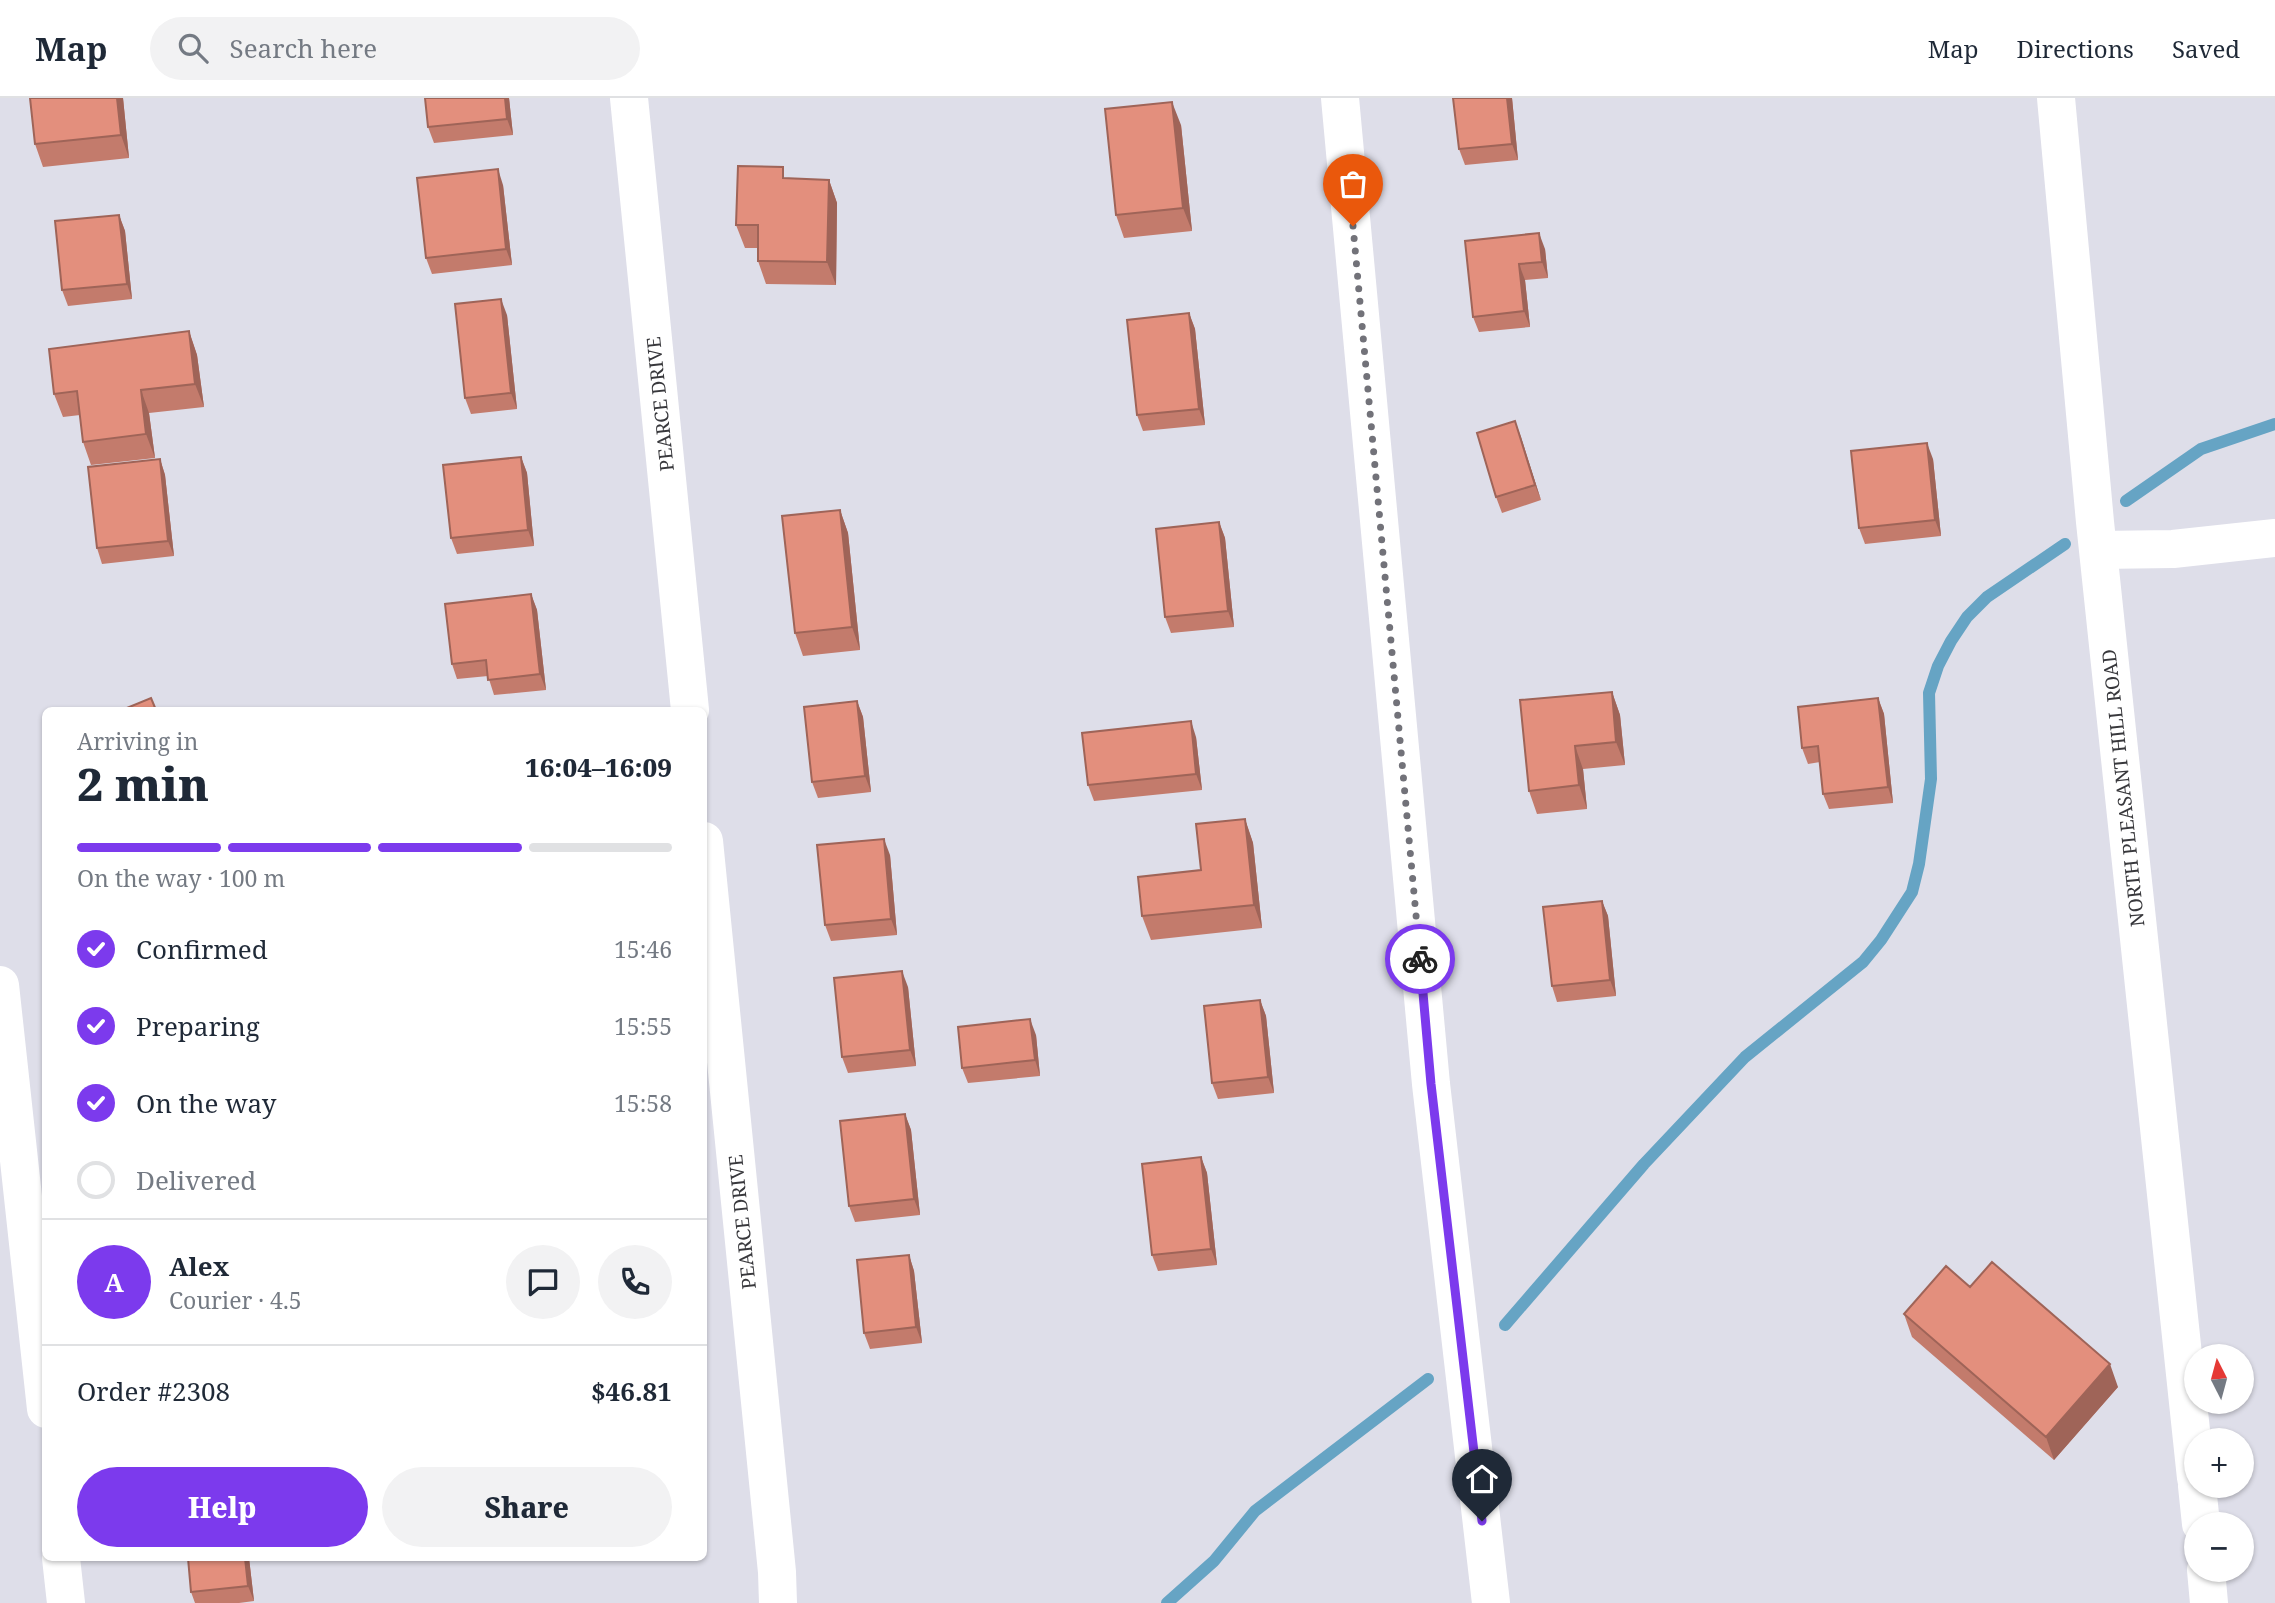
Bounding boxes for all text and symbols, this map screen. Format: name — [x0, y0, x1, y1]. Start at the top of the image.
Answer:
search box — [150, 17, 640, 80]
text: Map — [35, 26, 108, 71]
icon: search — [174, 29, 212, 67]
text: Search here — [230, 30, 377, 66]
text: Map — [1928, 32, 1979, 65]
text: Directions — [2017, 32, 2134, 65]
text: Saved — [2172, 32, 2240, 65]
pin — [1323, 154, 1383, 226]
icon: bag — [1334, 165, 1372, 203]
street label: PEARCE DRIVE — [640, 335, 680, 473]
street label: NORTH PLEASANT HILL ROAD — [2095, 648, 2151, 928]
text: Arriving in — [77, 725, 198, 757]
text: 16:04–16:09 — [525, 749, 672, 785]
text: 2 min — [77, 752, 209, 814]
text: On the way · 100 m — [77, 862, 285, 894]
courier — [1385, 924, 1455, 994]
icon: check — [77, 930, 115, 968]
text: Confirmed — [136, 931, 268, 967]
text: 15:46 — [614, 933, 672, 965]
icon: bike — [1401, 940, 1439, 978]
icon: check — [77, 1007, 115, 1045]
text: Preparing — [136, 1008, 260, 1044]
text: 15:55 — [614, 1010, 672, 1042]
icon: check — [77, 1084, 115, 1122]
text: On the way — [136, 1085, 276, 1121]
text: 15:58 — [614, 1087, 672, 1119]
street label: PEARCE DRIVE — [722, 1153, 762, 1291]
text: Delivered — [136, 1162, 256, 1198]
button: chat — [506, 1245, 580, 1319]
button: phone — [598, 1245, 672, 1319]
text: Alex — [169, 1248, 229, 1284]
text: A — [104, 1264, 124, 1300]
text: Courier · 4.5 — [169, 1284, 302, 1316]
north arrow — [2184, 1344, 2254, 1414]
map controls — [2184, 1344, 2254, 1582]
text: Order #2308 — [77, 1373, 230, 1409]
text: $46.81 — [591, 1373, 672, 1409]
button: + — [2184, 1428, 2254, 1498]
pin — [1452, 1449, 1512, 1521]
icon: home — [1463, 1460, 1501, 1498]
button: Help — [77, 1467, 368, 1547]
button: Share — [382, 1467, 672, 1547]
button: − — [2184, 1512, 2254, 1582]

